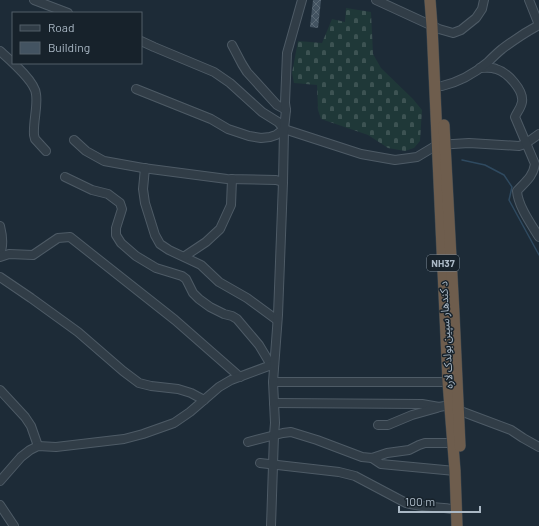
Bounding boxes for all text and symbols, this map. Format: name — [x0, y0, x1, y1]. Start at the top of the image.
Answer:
legend — [12, 12, 142, 64]
text: Road — [48, 20, 75, 34]
text: Building — [48, 40, 90, 54]
road number: NH37 — [427, 255, 459, 271]
street label: د کندهار سپین بولدک لاره — [436, 281, 457, 389]
scale bar — [399, 488, 480, 514]
text: 100 m — [405, 494, 435, 508]

